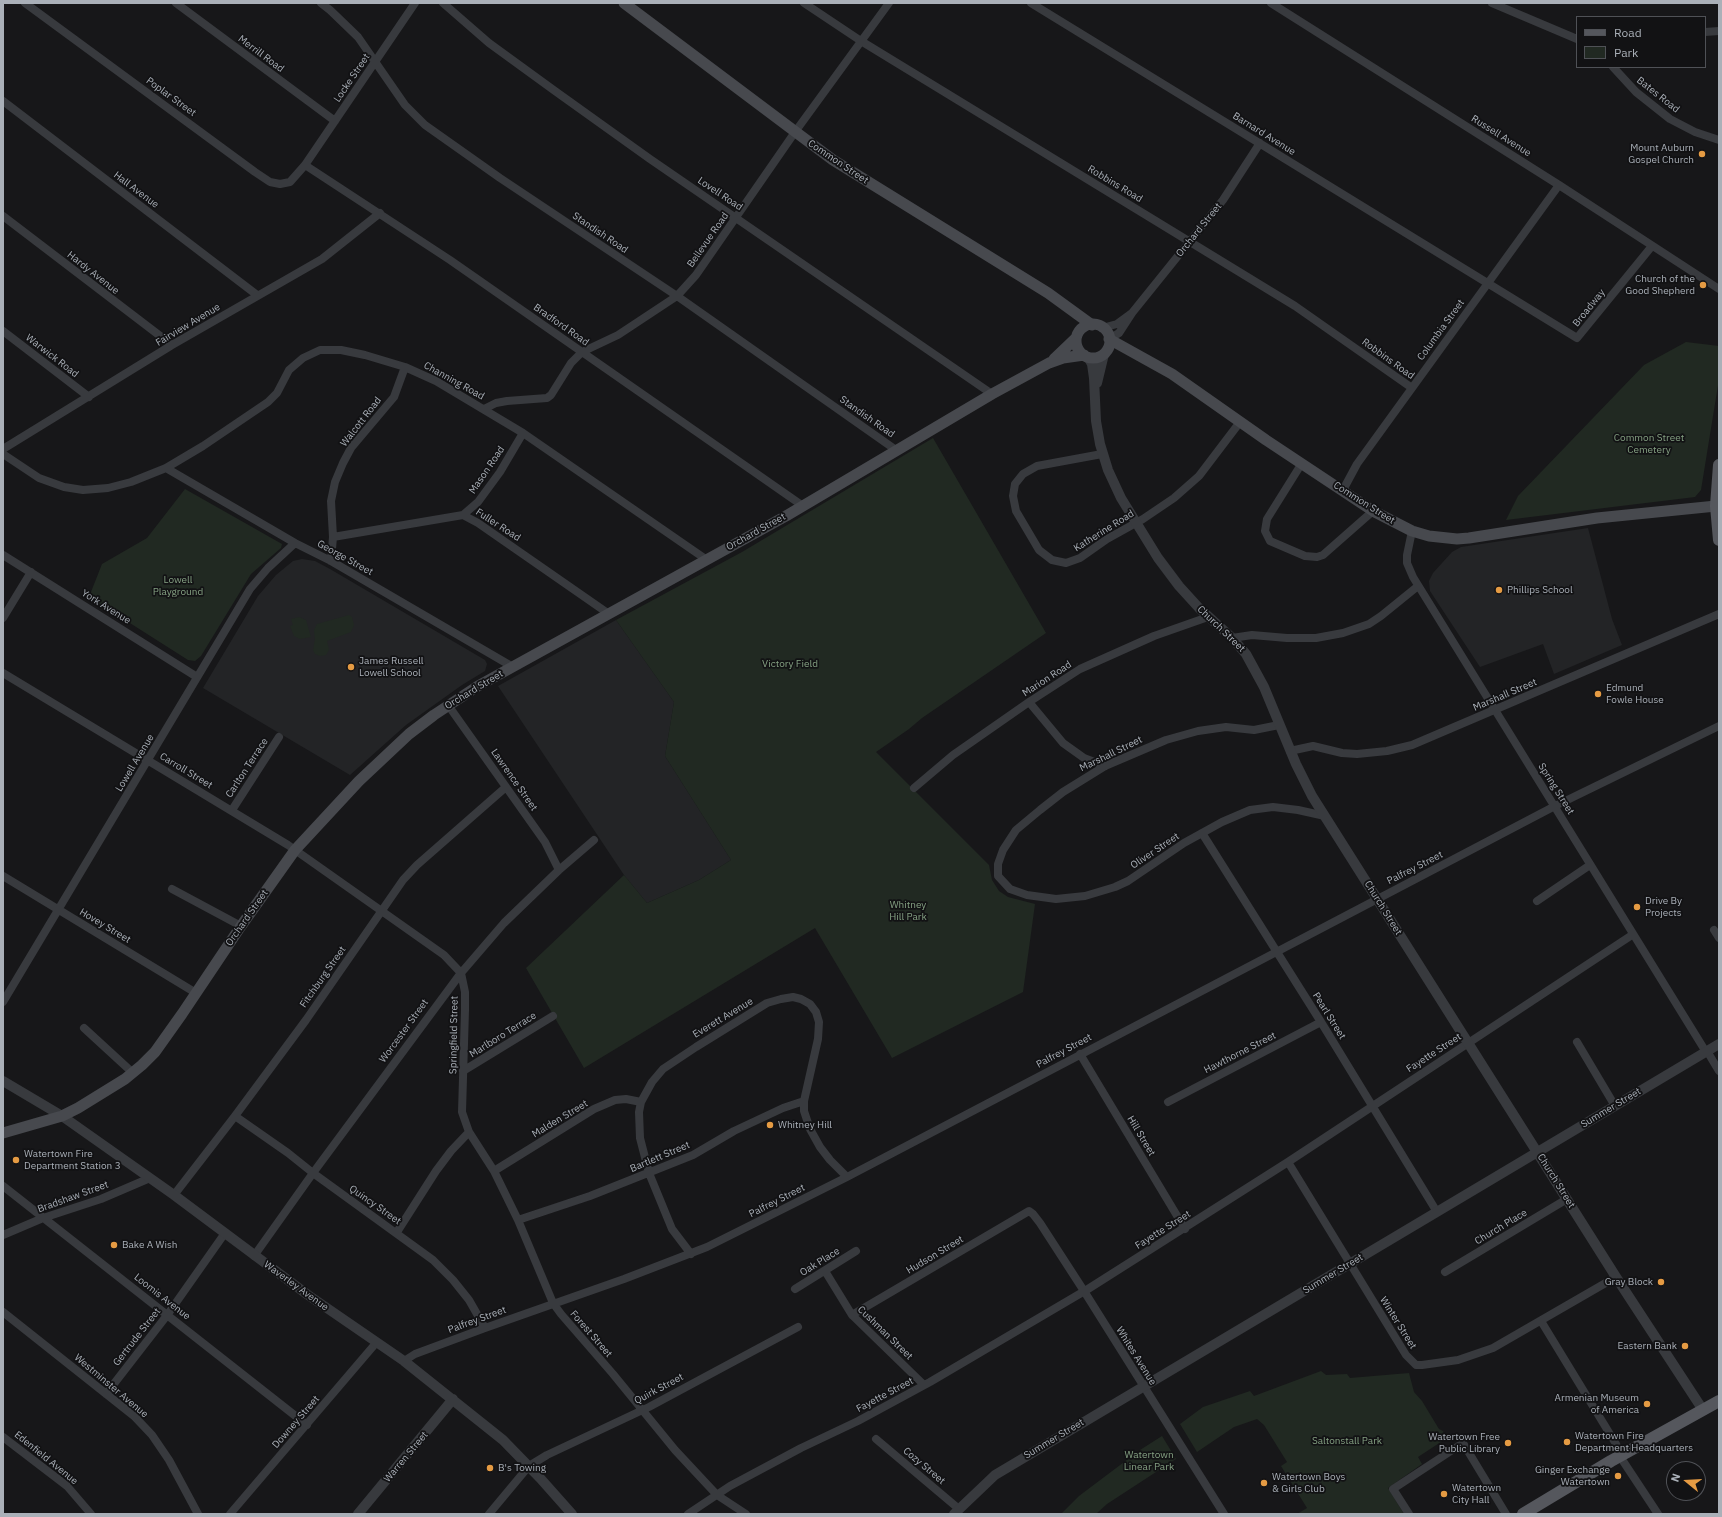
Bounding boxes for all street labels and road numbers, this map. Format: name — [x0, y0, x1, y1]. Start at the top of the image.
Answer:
street label: Merrill Road — [236, 33, 286, 75]
street label: Locke Street — [331, 51, 373, 105]
street label: Poplar Street — [144, 75, 198, 119]
street label: Bates Road — [1634, 75, 1682, 115]
street label: Barnard Avenue — [1230, 110, 1298, 158]
street label: Russell Avenue — [1469, 113, 1533, 159]
street label: Common Street — [805, 137, 871, 187]
street label: Robbins Road — [1085, 163, 1145, 205]
street label: Hall Avenue — [111, 169, 161, 211]
street label: Lovell Road — [695, 175, 745, 213]
street label: Orchard Street — [1174, 201, 1224, 259]
street label: Standish Road — [570, 210, 630, 256]
street label: Bellevue Road — [685, 210, 731, 270]
street label: Hardy Avenue — [65, 249, 121, 297]
street label: Broadway — [1570, 287, 1608, 329]
street label: Columbia Street — [1415, 297, 1467, 363]
street label: Fairview Avenue — [154, 301, 222, 349]
street label: Bradford Road — [531, 301, 591, 349]
street label: Warwick Road — [23, 332, 81, 380]
street label: Robbins Road — [1359, 336, 1417, 382]
street label: Channing Road — [422, 359, 486, 403]
street label: Standish Road — [837, 394, 897, 440]
street label: Walcott Road — [338, 395, 384, 449]
street label: Mason Road — [467, 444, 507, 496]
street label: Common Street — [1331, 479, 1397, 527]
street label: Fuller Road — [473, 506, 523, 544]
street label: Katherine Road — [1072, 508, 1136, 554]
street label: Orchard Street — [724, 511, 788, 553]
street label: George Street — [315, 538, 375, 578]
street label: York Avenue — [79, 587, 133, 627]
street label: Church Street — [1195, 603, 1247, 655]
street label: Marion Road — [1020, 659, 1074, 699]
street label: Orchard Street — [443, 668, 505, 712]
street label: Marshall Street — [1471, 676, 1539, 714]
street label: Lowell Avenue — [113, 732, 157, 794]
street label: Marshall Street — [1078, 734, 1144, 774]
street label: Carlton Terrace — [223, 736, 271, 800]
street label: Lawrence Street — [488, 747, 540, 813]
street label: Carroll Street — [157, 751, 215, 791]
street label: Spring Street — [1535, 761, 1577, 817]
street label: Oliver Street — [1128, 830, 1182, 872]
street label: Palfrey Street — [1385, 849, 1445, 887]
street label: Church Street — [1362, 879, 1404, 937]
street label: Orchard Street — [223, 888, 271, 948]
street label: Hovey Street — [77, 906, 133, 946]
street label: Fitchburg Street — [297, 944, 349, 1010]
street label: Pearl Street — [1310, 990, 1348, 1042]
street label: Everett Avenue — [691, 995, 755, 1041]
street label: Springfield Street — [447, 996, 461, 1074]
street label: Worcester Street — [377, 997, 431, 1065]
street label: Marlboro Terrace — [467, 1010, 539, 1060]
street label: Hawthorne Street — [1202, 1030, 1278, 1076]
street label: Palfrey Street — [1034, 1031, 1094, 1071]
street label: Fayette Street — [1404, 1031, 1464, 1075]
street label: Summer Street — [1579, 1085, 1643, 1131]
street label: Malden Street — [530, 1098, 590, 1140]
street label: Hill Street — [1124, 1114, 1158, 1158]
street label: Bartlett Street — [628, 1139, 692, 1175]
street label: Church Street — [1535, 1152, 1577, 1210]
street label: Bradshaw Street — [36, 1179, 110, 1215]
street label: Palfrey Street — [747, 1182, 807, 1220]
street label: Quincy Street — [347, 1183, 403, 1227]
street label: Church Place — [1473, 1207, 1529, 1247]
street label: Fayette Street — [1133, 1208, 1193, 1252]
street label: Hudson Street — [904, 1233, 966, 1277]
street label: Oak Place — [798, 1245, 842, 1279]
street label: Summer Street — [1301, 1251, 1365, 1297]
street label: Waverley Avenue — [261, 1259, 331, 1313]
street label: Loomis Avenue — [132, 1271, 192, 1323]
street label: Winter Street — [1377, 1295, 1419, 1351]
street label: Palfrey Street — [446, 1304, 508, 1336]
street label: Cushman Street — [855, 1304, 915, 1362]
street label: Gertrude Street — [111, 1306, 163, 1368]
street label: Forest Street — [567, 1308, 615, 1360]
street label: Whites Avenue — [1113, 1325, 1159, 1387]
street label: Westminster Avenue — [72, 1352, 150, 1420]
street label: Quirk Street — [632, 1371, 686, 1407]
street label: Fayette Street — [854, 1375, 916, 1415]
street label: Downey Street — [270, 1393, 322, 1451]
street label: Summer Street — [1022, 1416, 1086, 1462]
street label: Edenfield Avenue — [12, 1429, 80, 1487]
street label: Warren Street — [381, 1429, 431, 1485]
street label: Cozy Street — [901, 1445, 947, 1487]

